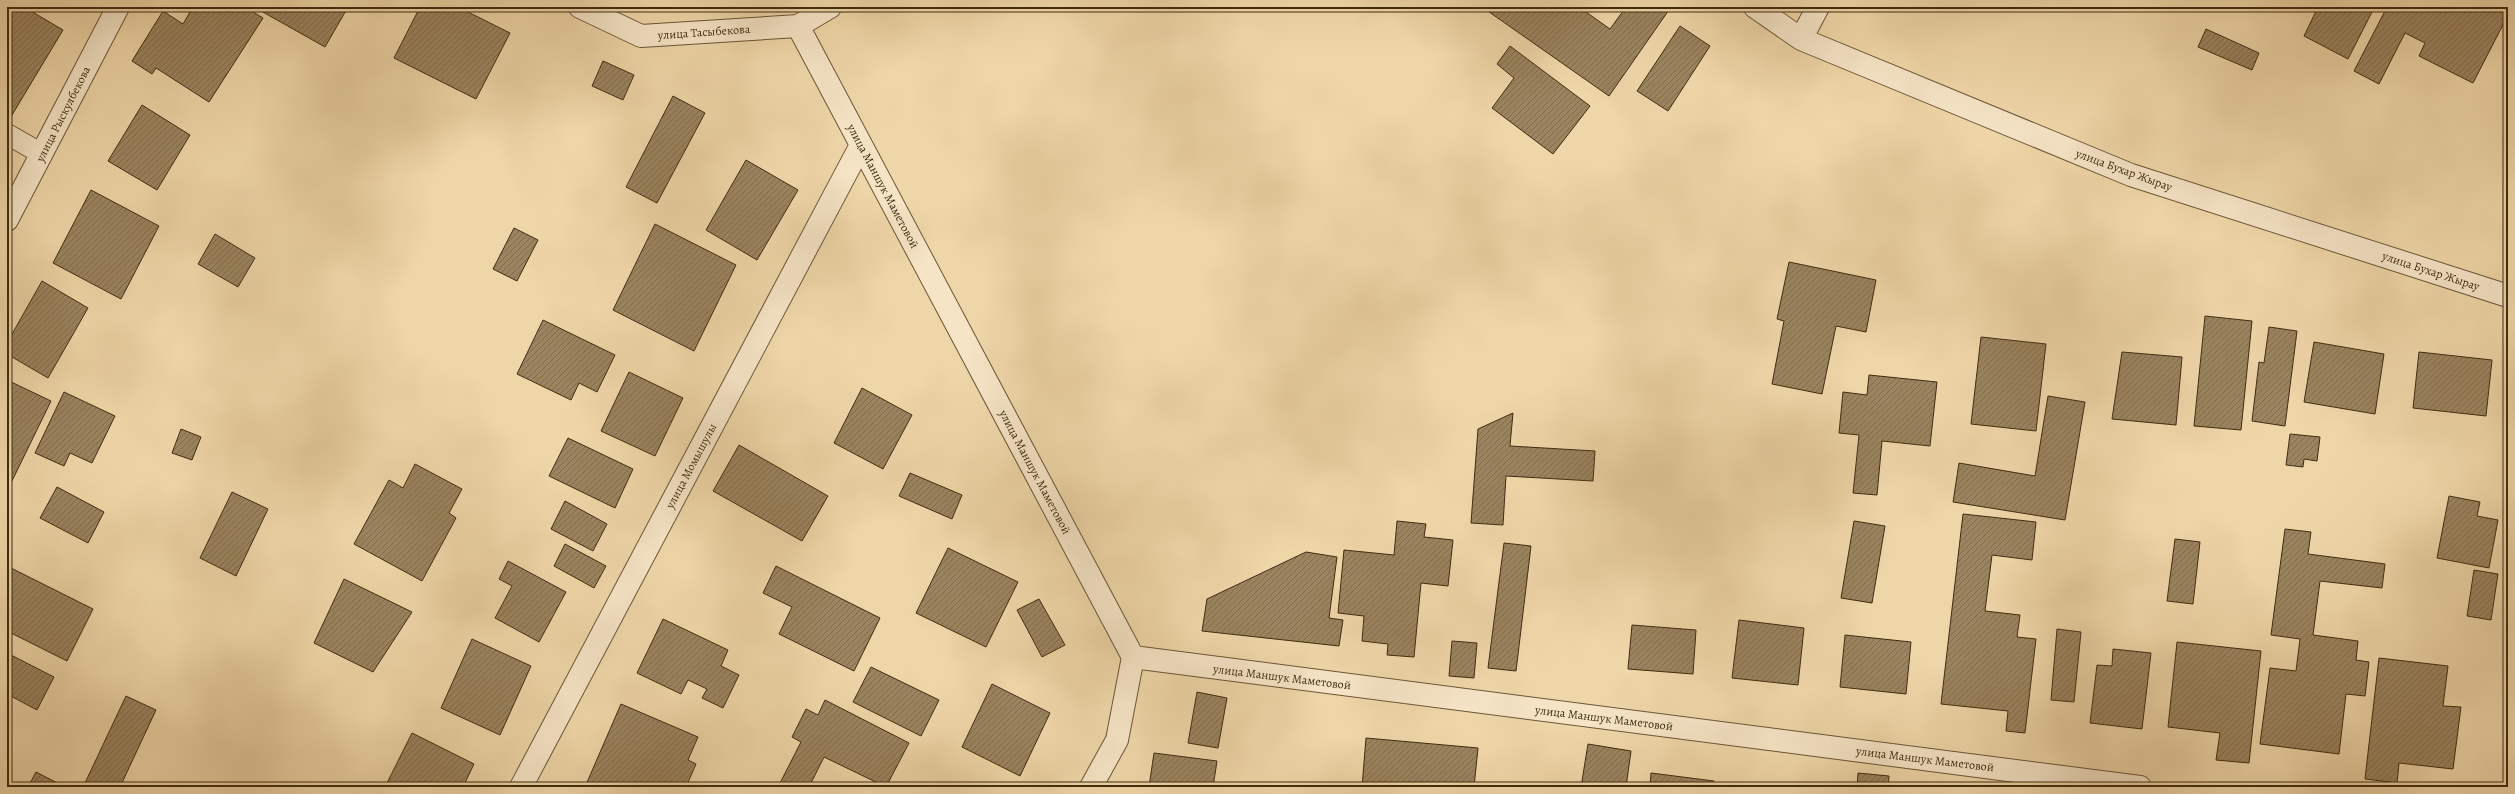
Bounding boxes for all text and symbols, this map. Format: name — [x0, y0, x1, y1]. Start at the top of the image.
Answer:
street label: улица Тасыбекова — [656, 21, 751, 43]
street label: улица Рыскулбекова — [31, 63, 94, 165]
street label: улица Маншук Маметовой — [843, 120, 923, 251]
street label: улица Бухар Жырау — [2073, 145, 2175, 195]
street label: улица Бухар Жырау — [2379, 247, 2482, 294]
street label: улица Маншук Маметовой — [995, 406, 1075, 537]
street label: улица Момышулы — [661, 421, 720, 512]
street label: улица Маншук Маметовой — [1211, 660, 1352, 693]
street label: улица Маншук Маметовой — [1533, 701, 1674, 734]
street label: улица Маншук Маметовой — [1854, 742, 1995, 775]

